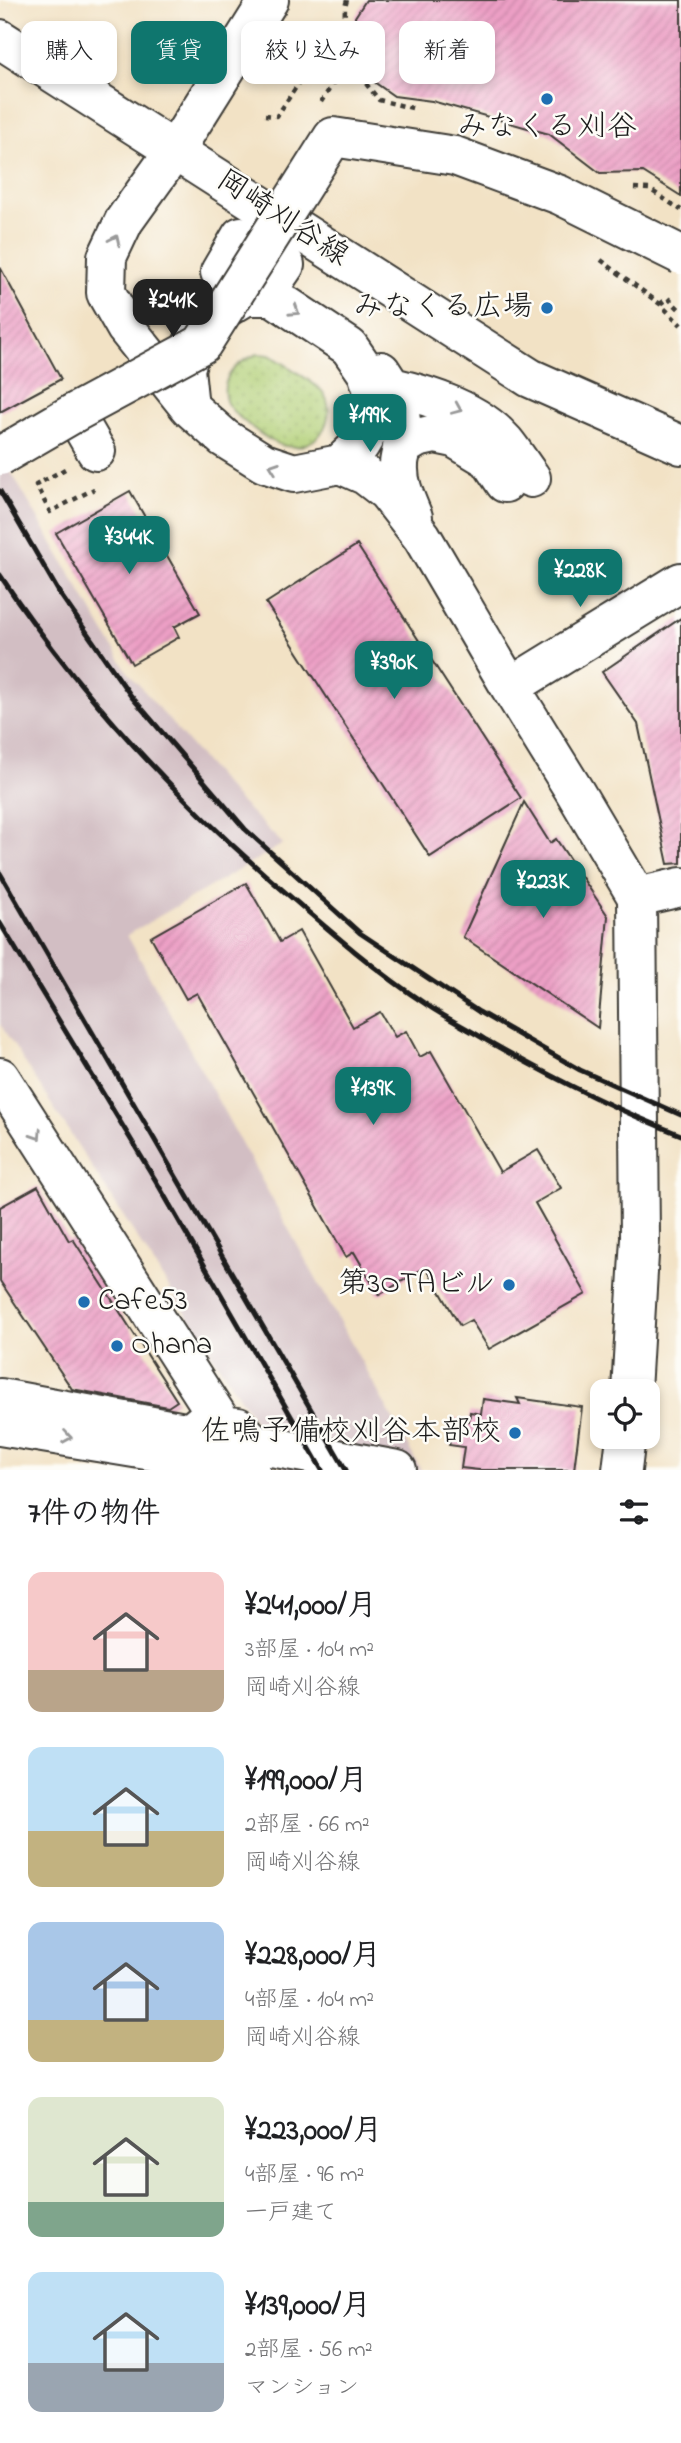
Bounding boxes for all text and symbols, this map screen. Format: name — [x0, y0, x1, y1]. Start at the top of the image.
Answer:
chip: 購入 — [21, 21, 117, 84]
chip: 賃貸 — [131, 21, 227, 84]
chip: 絞り込み — [241, 21, 385, 84]
chip: 新着 — [399, 21, 495, 84]
marker: みなくる刈谷 — [539, 91, 555, 107]
place label: みなくる刈谷 — [457, 106, 637, 150]
street label: 岡崎刈谷線 — [207, 160, 357, 278]
one-way arrow — [107, 235, 121, 247]
pin: ¥241K — [124, 280, 222, 339]
text: ¥241K — [149, 285, 197, 318]
place label: みなくる広場 — [353, 286, 533, 330]
marker: みなくる広場 — [539, 300, 555, 316]
one-way arrow — [287, 303, 300, 315]
pin: ¥199K — [321, 394, 419, 454]
text: ¥199K — [349, 400, 391, 433]
one-way arrow — [449, 401, 462, 415]
one-way arrow — [268, 460, 280, 475]
pin: ¥344K — [80, 516, 178, 576]
text: ¥344K — [105, 522, 153, 555]
pin: ¥228K — [531, 550, 629, 609]
text: ¥228K — [554, 555, 606, 588]
pin: ¥390K — [345, 642, 443, 701]
text: ¥390K — [371, 647, 417, 680]
pin: ¥223K — [494, 860, 592, 920]
text: ¥223K — [517, 866, 569, 899]
pin: ¥139K — [324, 1068, 422, 1127]
text: ¥139K — [351, 1073, 395, 1106]
one-way arrow — [28, 1127, 41, 1140]
place label: 第3OTAビル — [338, 1263, 495, 1307]
marker: 第3OTAビル — [501, 1277, 517, 1293]
place label: Cafe53 — [98, 1280, 188, 1324]
marker: Cafe53 — [76, 1294, 92, 1310]
place label: Ohana — [131, 1324, 212, 1368]
marker: Ohana — [109, 1338, 125, 1354]
map controls — [590, 1379, 660, 1449]
button: locate — [590, 1379, 660, 1449]
place label: 佐鳴予備校刈谷本部校 — [201, 1411, 501, 1455]
marker: 佐鳴予備校刈谷本部校 — [507, 1425, 523, 1441]
one-way arrow — [61, 1429, 73, 1444]
text: 7件の物件 — [28, 1493, 160, 1537]
icon: filters — [615, 1493, 653, 1531]
text: ¥241,000/月 — [245, 1585, 377, 1629]
icon: home — [84, 1600, 168, 1684]
text: 3部屋 · 104 m² — [245, 1634, 374, 1667]
text: 岡崎刈谷線 — [245, 1672, 360, 1705]
text: ¥199,000/月 — [245, 1760, 368, 1804]
icon: home — [84, 1775, 168, 1859]
text: 2部屋 · 66 m² — [245, 1809, 370, 1842]
text: 岡崎刈谷線 — [245, 1847, 360, 1880]
text: ¥228,000/月 — [245, 1935, 381, 1979]
icon: home — [84, 1950, 168, 2034]
text: 4部屋 · 104 m² — [245, 1984, 374, 2017]
text: 岡崎刈谷線 — [245, 2022, 360, 2055]
text: ¥223,000/月 — [245, 2110, 382, 2154]
icon: home — [84, 2125, 168, 2209]
text: 4部屋 · 96 m² — [245, 2159, 364, 2192]
text: 一戸建て — [245, 2197, 337, 2230]
text: ¥139,000/月 — [245, 2285, 371, 2329]
icon: home — [84, 2300, 168, 2384]
text: 2部屋 · 56 m² — [245, 2334, 373, 2367]
text: マンション — [245, 2372, 359, 2405]

